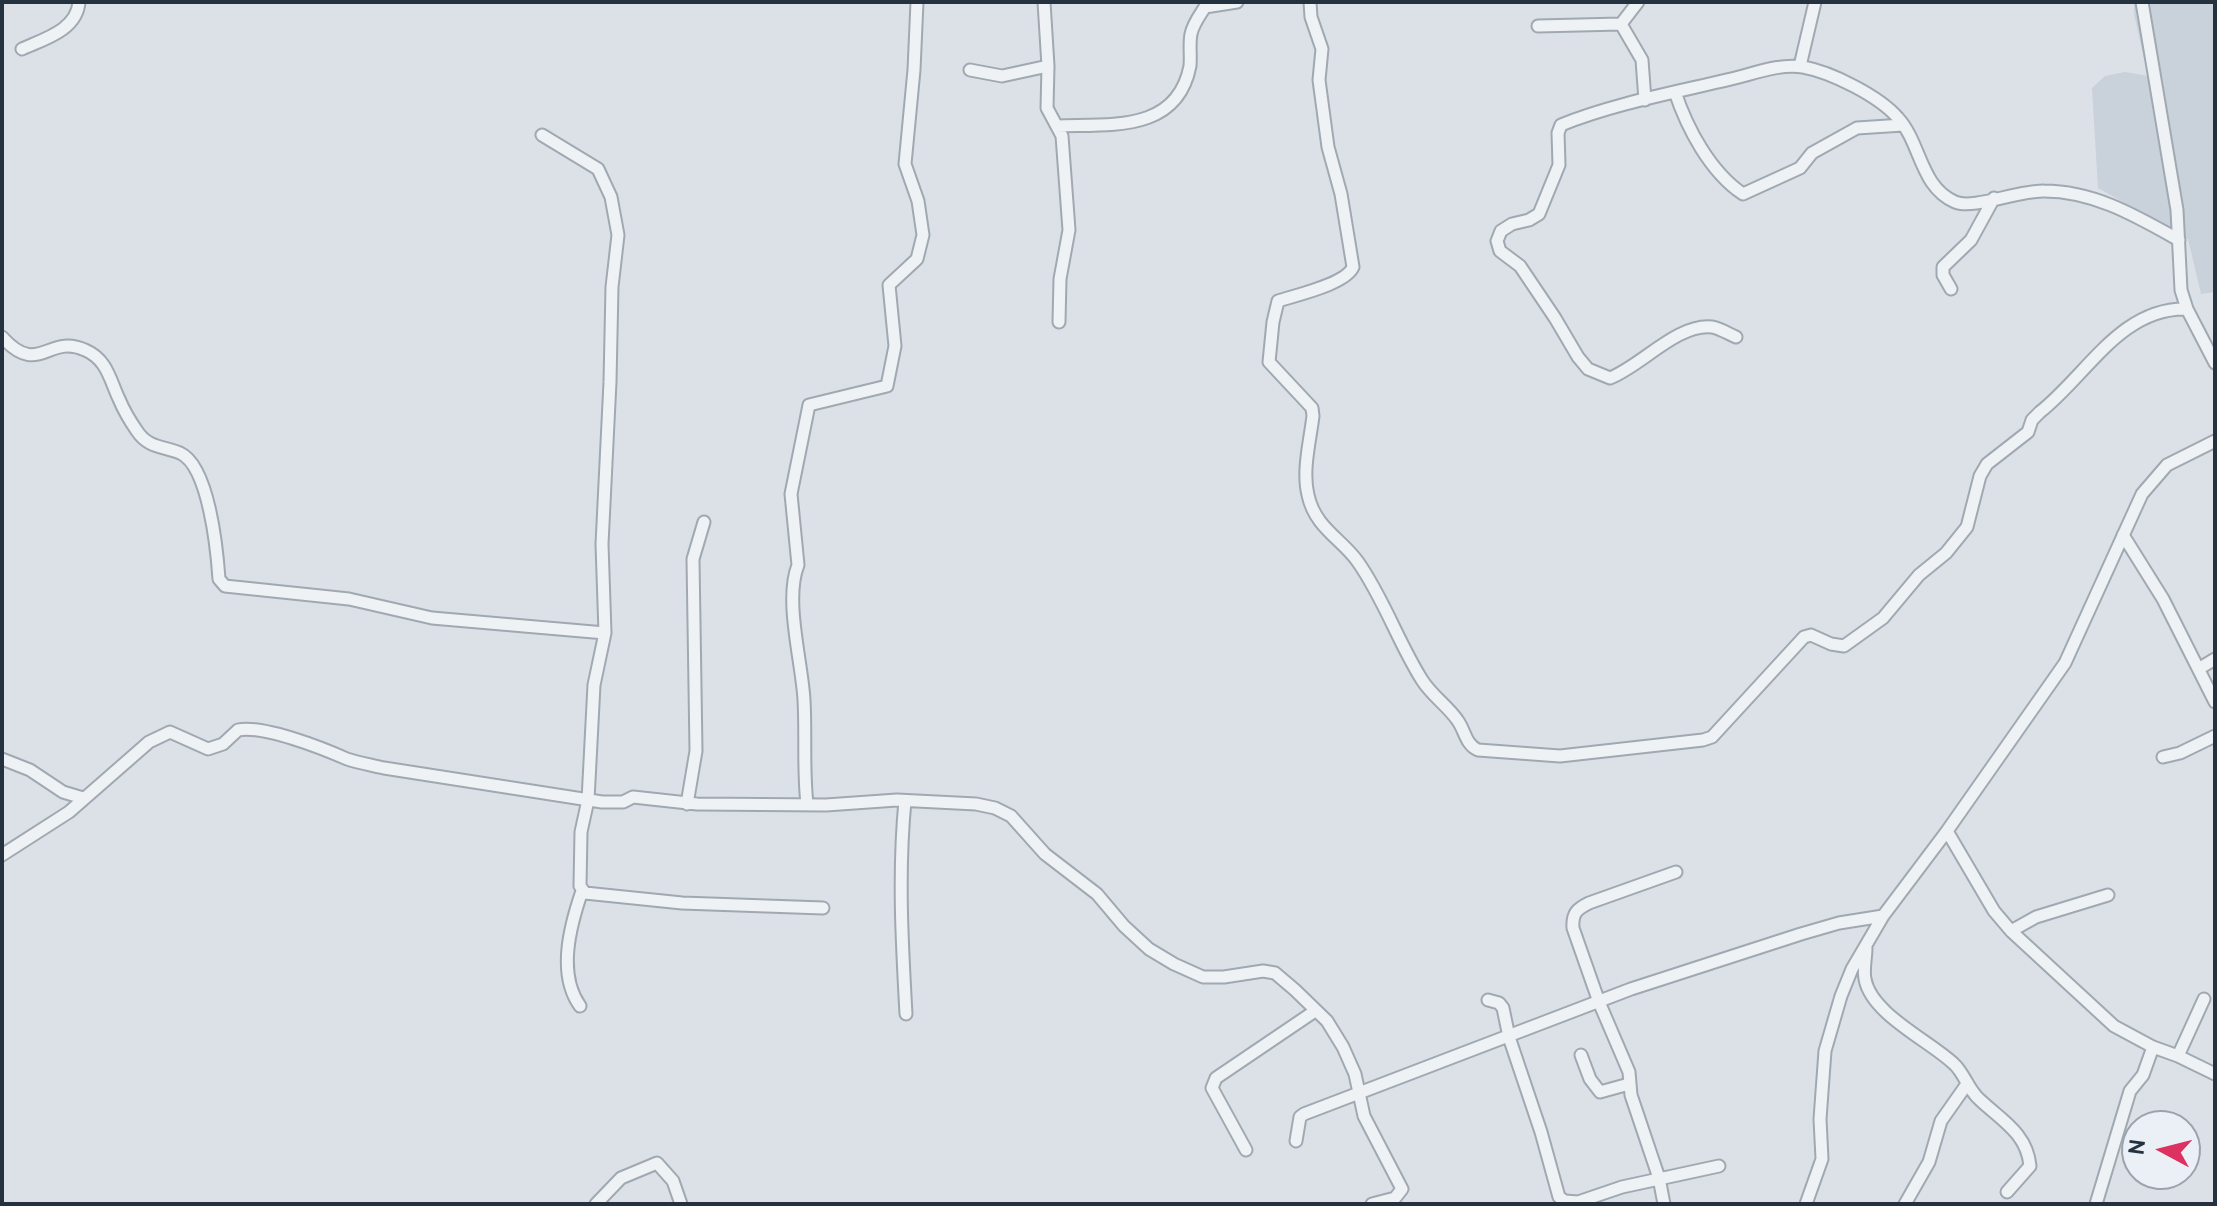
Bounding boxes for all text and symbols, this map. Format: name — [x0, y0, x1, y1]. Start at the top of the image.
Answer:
north arrow — [2121, 1110, 2201, 1190]
text: N — [2124, 1138, 2153, 1157]

